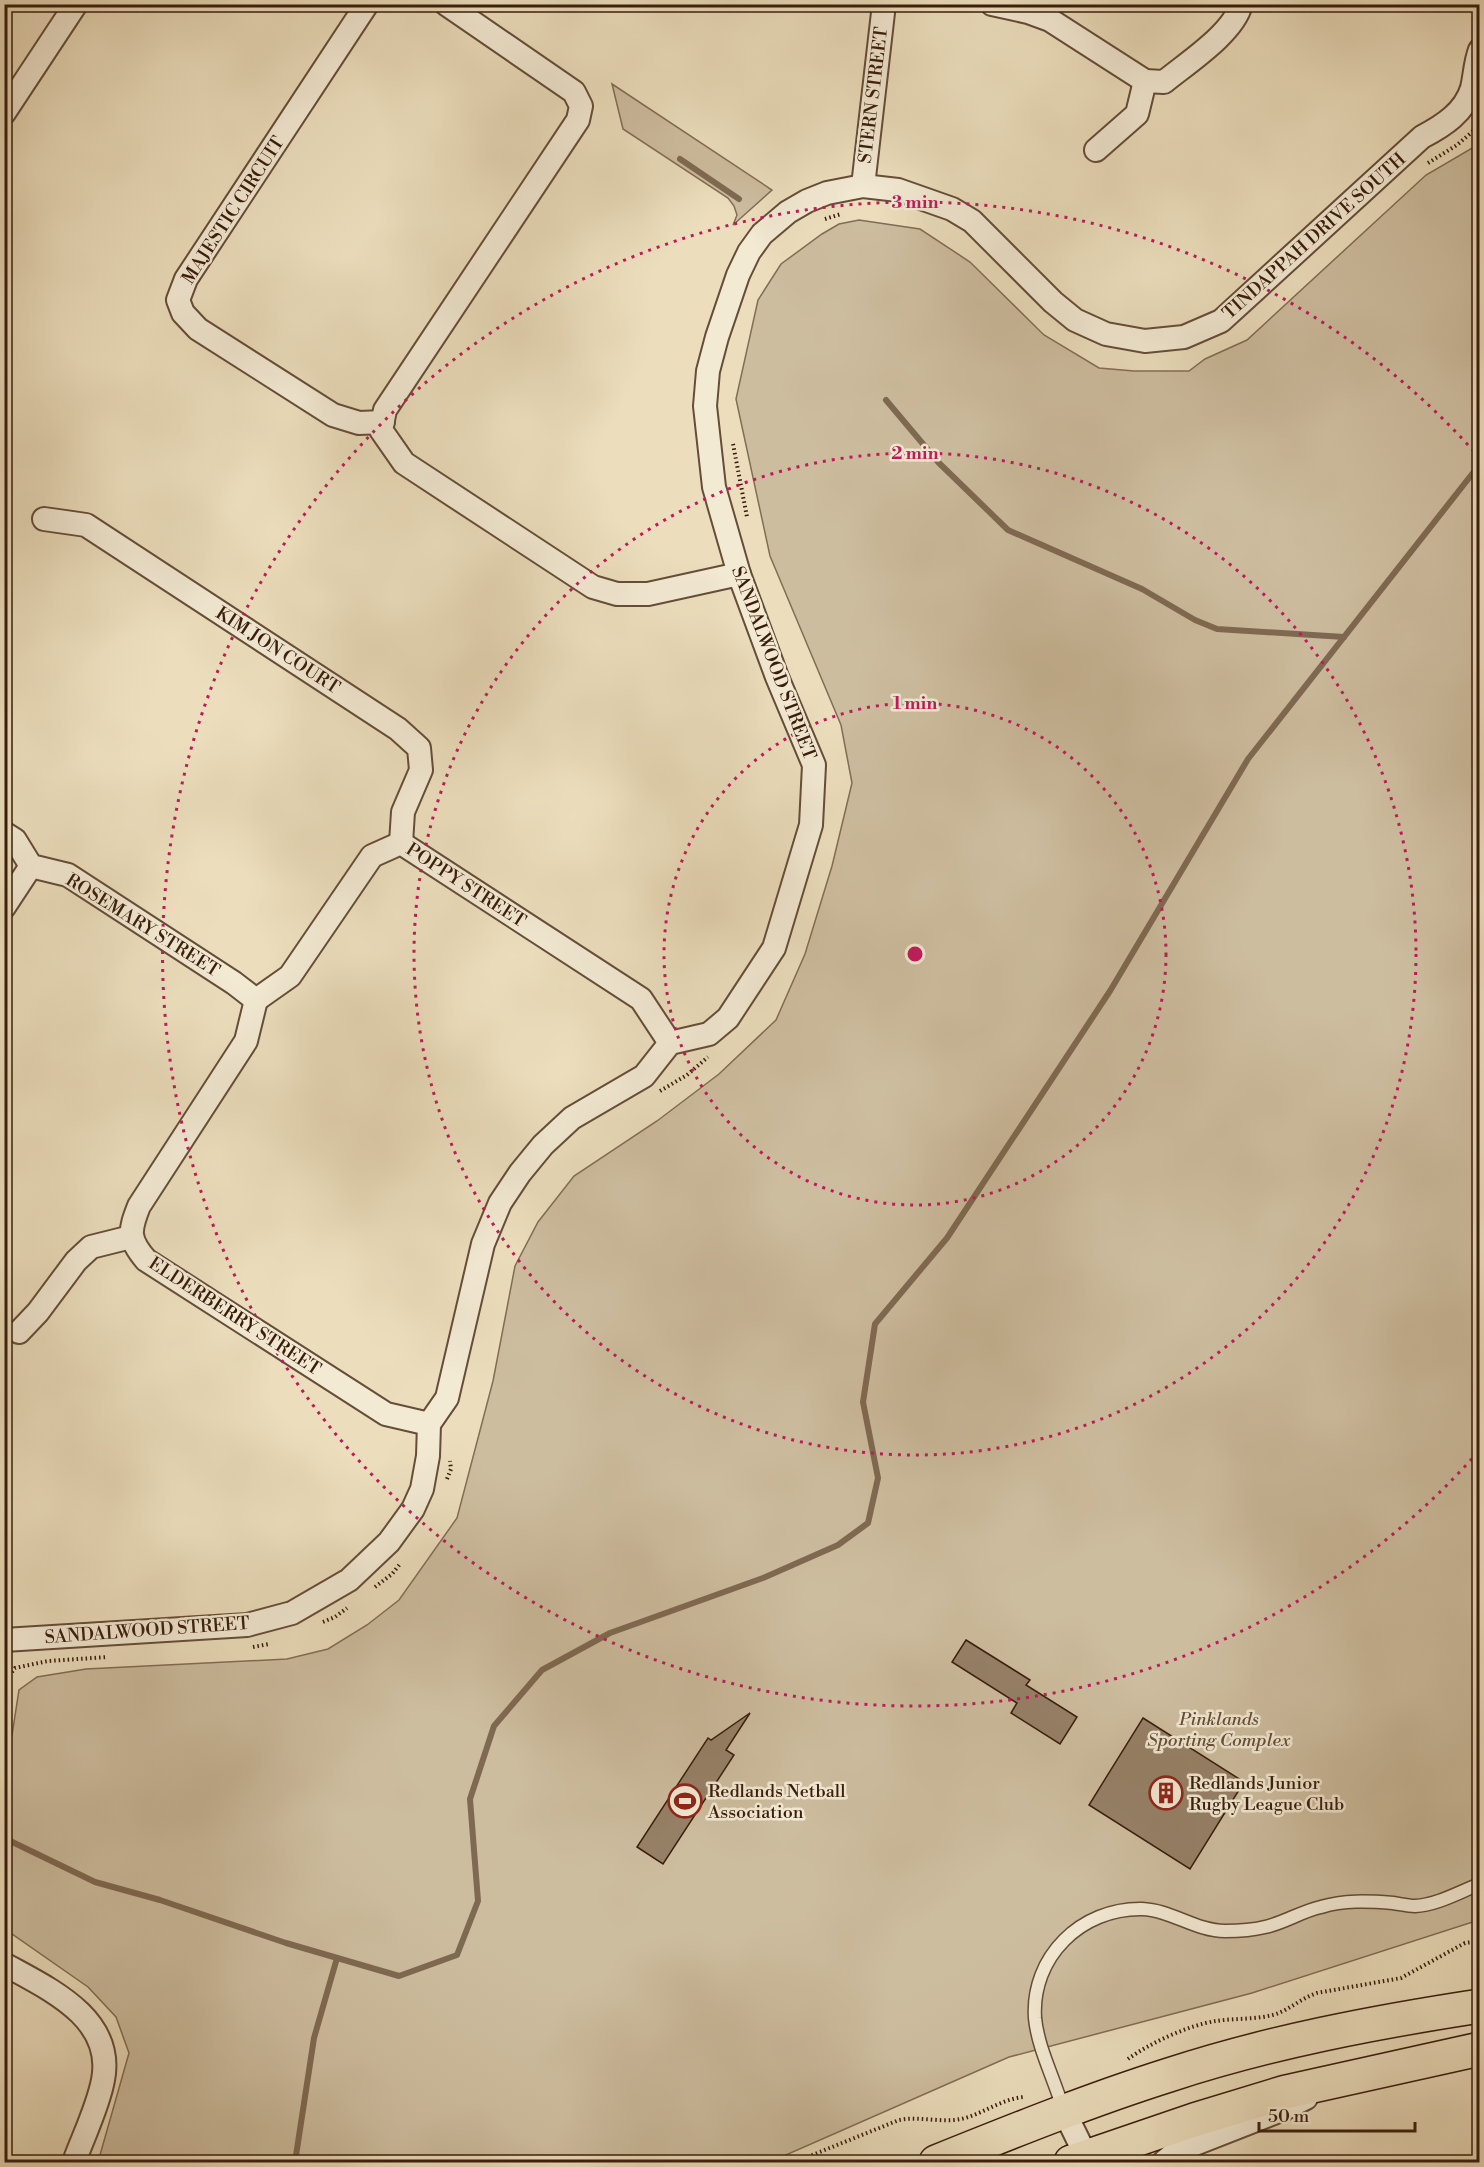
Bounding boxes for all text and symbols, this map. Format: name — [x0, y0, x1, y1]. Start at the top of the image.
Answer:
street label: STERN STREET — [854, 25, 893, 165]
street label: MAJESTIC CIRCUIT — [177, 132, 290, 288]
street label: TINDAPPAH DRIVE SOUTH — [1218, 148, 1411, 325]
text: 3 min — [892, 191, 938, 214]
text: 2 min — [891, 442, 939, 465]
street label: SANDALWOOD STREET — [726, 563, 821, 764]
street label: KIM JON COURT — [211, 602, 344, 699]
text: 1 min — [893, 692, 937, 715]
street label: POPPY STREET — [401, 838, 530, 933]
street label: ROSEMARY STREET — [61, 869, 224, 982]
centre of rings — [905, 944, 925, 964]
street label: ELDERBERRY STREET — [144, 1252, 326, 1381]
street label: SANDALWOOD STREET — [44, 1612, 251, 1649]
park label: Pinklands Sporting Complex — [1147, 1708, 1291, 1752]
place label: Redlands Junior Rugby League Club — [1189, 1772, 1344, 1816]
building icon: Redlands Junior Rugby League Club — [1148, 1775, 1184, 1811]
place label: Redlands Netball Association — [707, 1780, 846, 1824]
sports icon: Redlands Netball Association — [667, 1783, 703, 1819]
scale bar — [1259, 2095, 1415, 2133]
text: 50 m — [1268, 2105, 1310, 2128]

